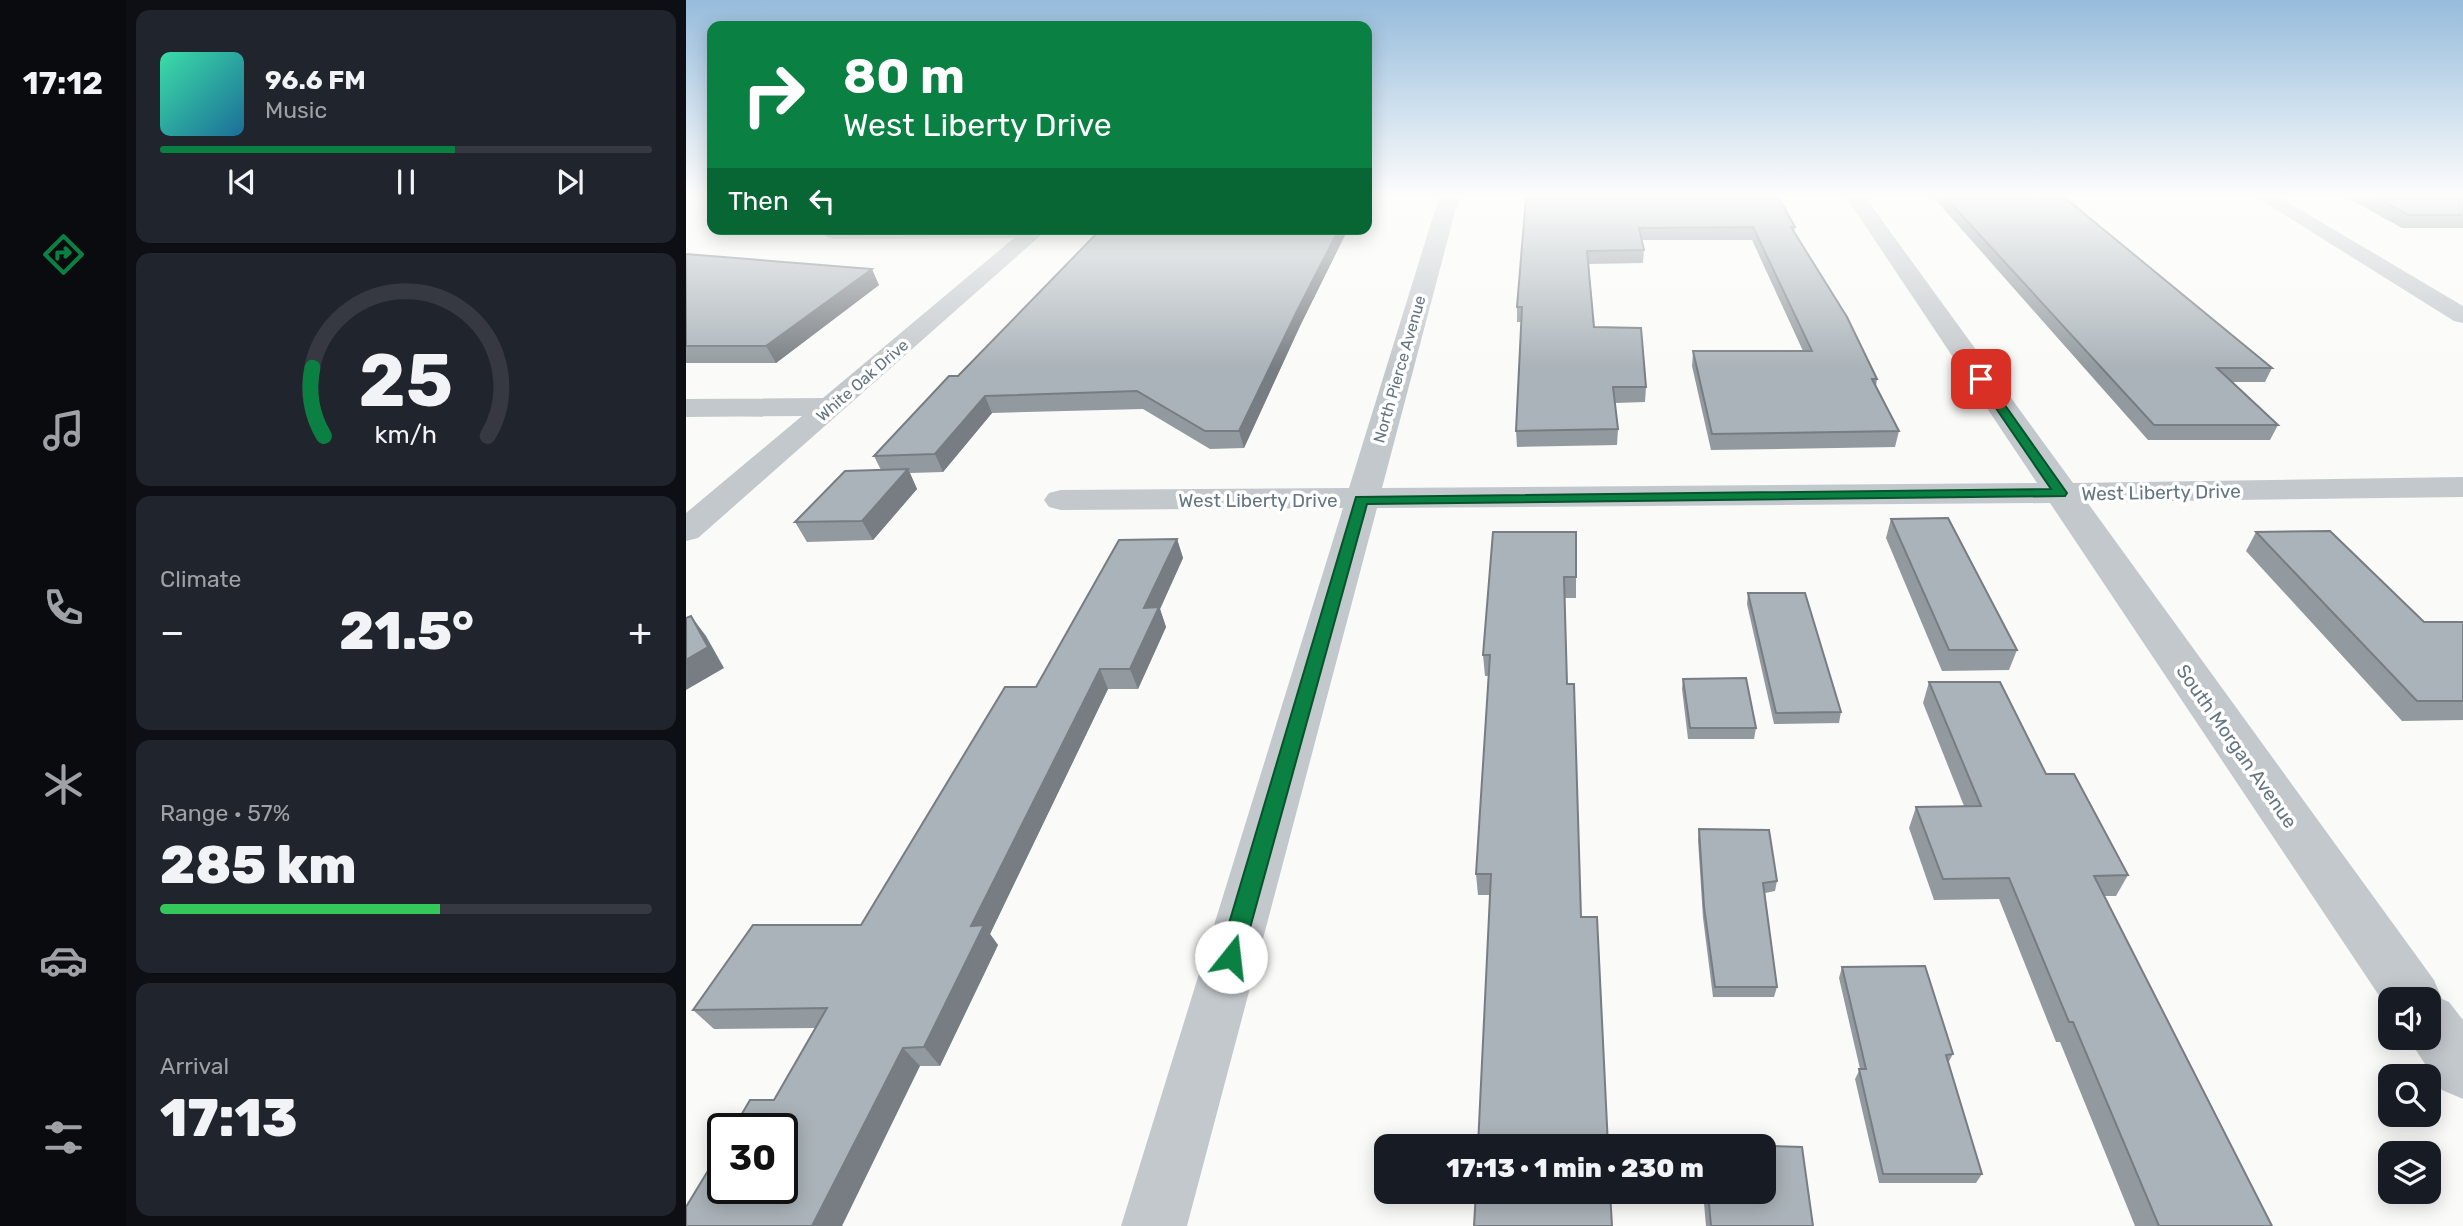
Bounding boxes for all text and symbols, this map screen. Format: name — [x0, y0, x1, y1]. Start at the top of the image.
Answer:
text: 80 m — [843, 47, 965, 105]
icon: right — [728, 49, 819, 140]
text: 17:12 — [23, 64, 103, 102]
text: 96.6 FM — [265, 65, 366, 96]
text: Music — [265, 96, 327, 124]
text: West Liberty Drive — [843, 106, 1112, 144]
icon: previous — [223, 163, 261, 201]
icon: pause — [387, 163, 425, 201]
icon: next — [551, 163, 589, 201]
icon: left — [803, 182, 841, 220]
text: Then — [728, 186, 789, 217]
icon: directions — [39, 230, 88, 279]
street label: North Pierce Avenue — [1369, 293, 1430, 445]
street label: White Oak Drive — [812, 335, 912, 426]
text: 25 — [359, 338, 453, 424]
pin — [1951, 349, 2011, 409]
icon: arrive — [1962, 360, 2000, 398]
icon: music — [39, 406, 88, 455]
text: km/h — [375, 420, 437, 449]
street label: West Liberty Drive — [2081, 480, 2241, 505]
street label: West Liberty Drive — [1178, 489, 1338, 512]
text: Climate — [160, 565, 241, 593]
icon: phone — [39, 583, 88, 632]
text: 21.5° — [339, 600, 474, 662]
text: − — [160, 609, 185, 655]
text: + — [628, 609, 652, 655]
street label: South Morgan Avenue — [2171, 660, 2302, 833]
icon: climate — [39, 760, 88, 809]
text: Range · 57% — [160, 799, 290, 827]
text: 285 km — [160, 834, 357, 896]
position arrow — [1194, 920, 1268, 994]
icon: car — [39, 936, 88, 985]
map controls — [2378, 987, 2441, 1204]
button: sound — [2378, 987, 2441, 1050]
text: Arrival — [160, 1052, 229, 1080]
button: search — [2378, 1064, 2441, 1127]
text: 17:13 — [160, 1087, 298, 1149]
icon: filters — [39, 1113, 88, 1162]
speed limit sign: 30 — [707, 1113, 798, 1204]
button: layers — [2378, 1141, 2441, 1204]
text: 17:13 · 1 min · 230 m — [1446, 1153, 1704, 1184]

